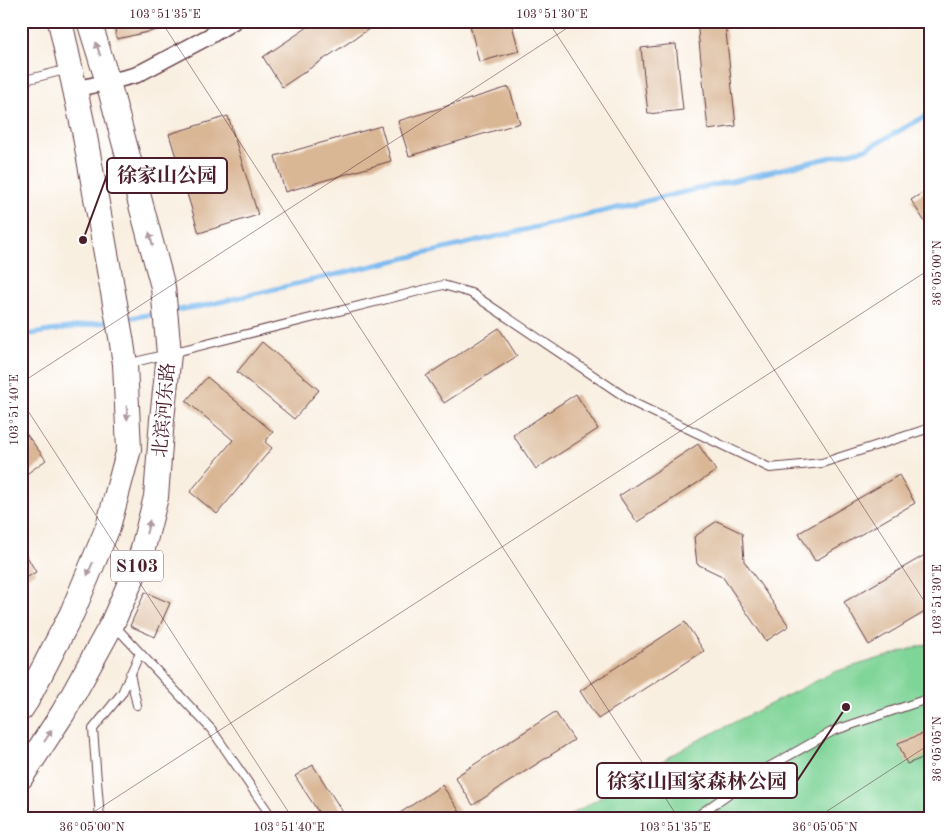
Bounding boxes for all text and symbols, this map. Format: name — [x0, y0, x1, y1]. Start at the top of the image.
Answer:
text: 103°51'35"E — [129, 8, 201, 21]
text: 103°51'30"E — [516, 8, 588, 21]
one-way arrow — [93, 42, 101, 57]
callout: 徐家山公园 — [107, 158, 227, 193]
text: 徐家山公园 — [117, 164, 217, 187]
one-way arrow — [146, 232, 154, 247]
text: 36°05'00"N — [931, 240, 944, 306]
street label: 北滨河东路 — [149, 362, 179, 458]
text: 103°51'40"E — [8, 374, 21, 446]
one-way arrow — [124, 405, 132, 421]
one-way arrow — [144, 520, 152, 535]
road number: S103 — [111, 550, 163, 582]
one-way arrow — [86, 562, 94, 576]
text: 103°51'30"E — [931, 564, 944, 636]
text: 36°05'05"N — [931, 716, 944, 782]
one-way arrow — [43, 729, 53, 742]
callout: 徐家山国家森林公园 — [597, 763, 797, 798]
text: 徐家山国家森林公园 — [607, 770, 787, 793]
text: 36°05'00"N — [59, 821, 125, 834]
text: 103°51'40"E — [253, 821, 325, 834]
text: 103°51'35"E — [639, 821, 711, 834]
text: 36°05'05"N — [792, 821, 858, 834]

